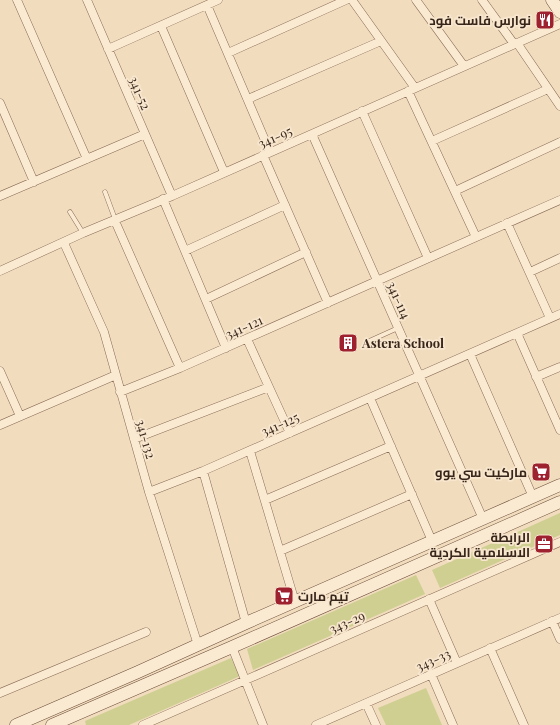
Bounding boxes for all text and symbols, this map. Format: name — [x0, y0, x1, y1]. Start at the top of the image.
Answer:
restaurant icon: نوارس فاست فود — [534, 9, 556, 31]
place label: نوارس فاست فود — [429, 11, 531, 29]
street label: 341-52 — [126, 73, 155, 112]
street label: 341-95 — [255, 122, 294, 152]
street label: 341-114 — [384, 278, 415, 321]
street label: 341-121 — [222, 311, 265, 342]
building icon: Astera School — [337, 332, 359, 354]
place label: Astera School — [361, 334, 444, 351]
street label: 341-125 — [258, 408, 301, 439]
street label: 341-132 — [133, 417, 160, 460]
supermarket icon: ماركيت سي يوو — [530, 461, 552, 483]
place label: ماركيت سي يوو — [435, 463, 527, 483]
place label: الرابطة الاسلامية الكردية — [429, 528, 530, 560]
office icon: الرابطة الاسلامية الكردية — [533, 533, 555, 555]
supermarket icon: تیم مارت — [273, 585, 295, 607]
place label: تیم مارت — [298, 587, 349, 606]
street label: 343-29 — [326, 606, 367, 637]
street label: 343-33 — [413, 644, 453, 675]

